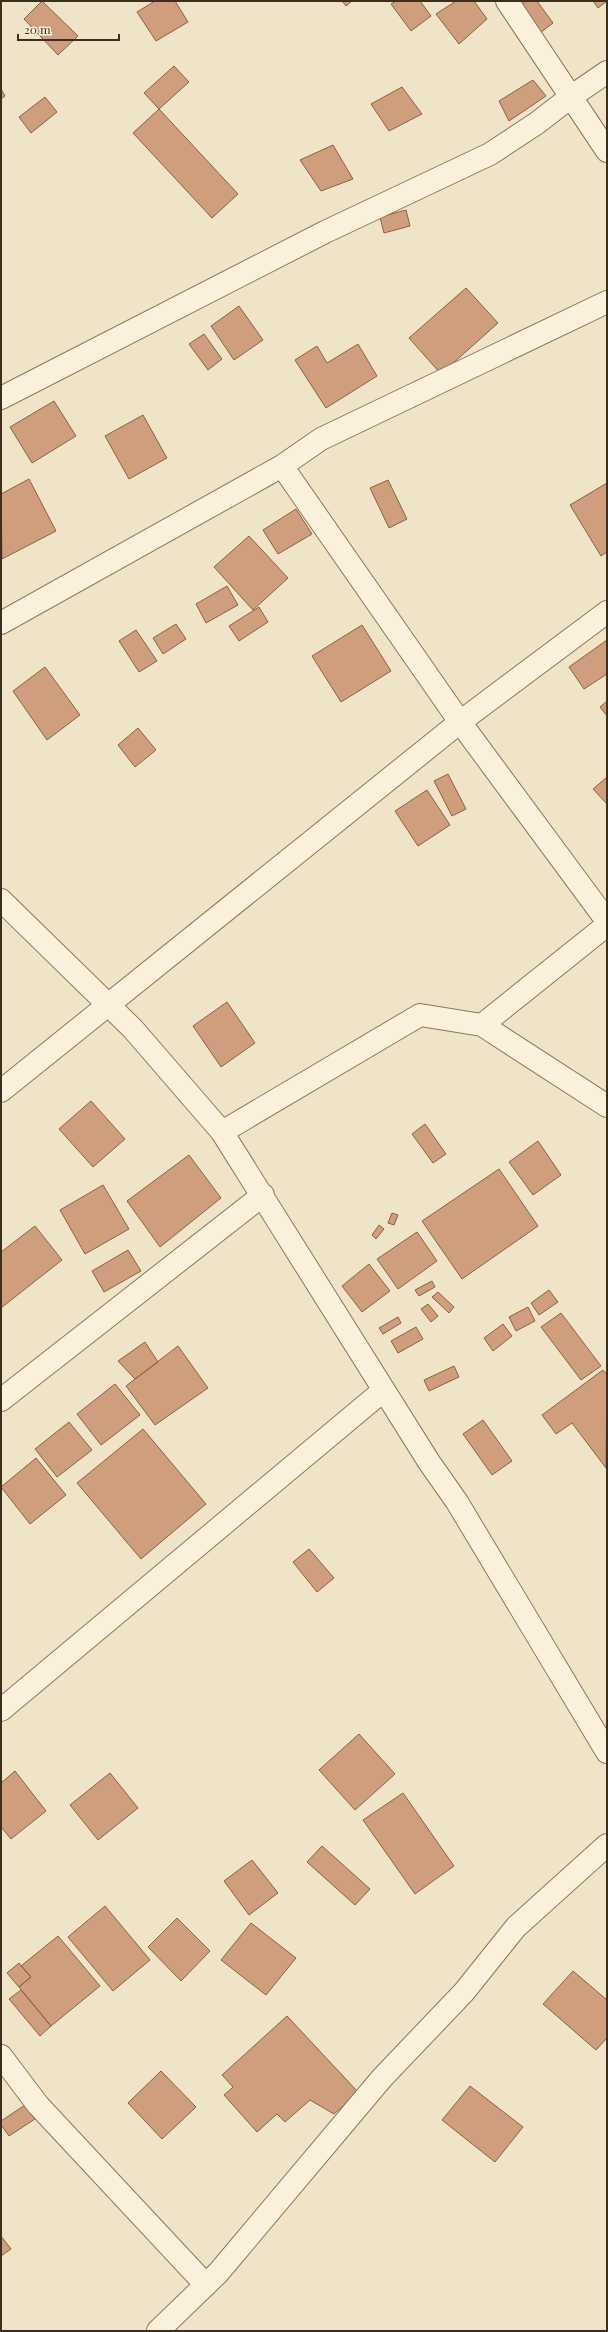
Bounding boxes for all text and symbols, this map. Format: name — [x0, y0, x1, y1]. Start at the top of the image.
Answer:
scale bar — [18, 16, 119, 42]
text: 20 m — [24, 21, 51, 37]

